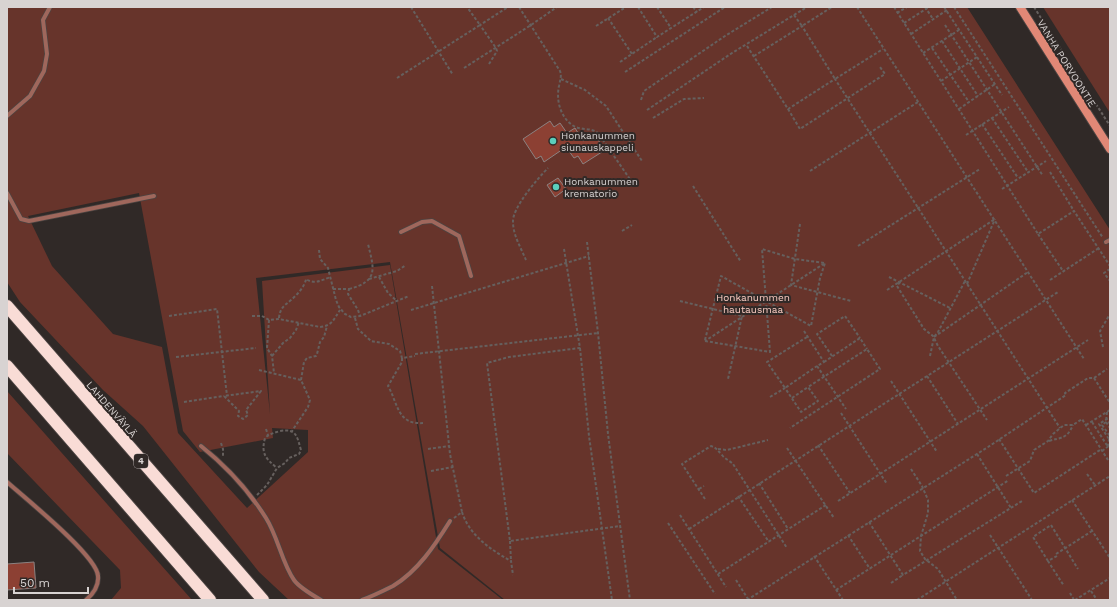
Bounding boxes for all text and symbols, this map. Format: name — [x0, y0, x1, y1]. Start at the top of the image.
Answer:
street label: VANHA PORVOONTIE — [1035, 18, 1098, 109]
place label: Honkanummen siunauskappeli — [561, 130, 635, 153]
marker: Honkanummen siunauskappeli — [548, 136, 558, 146]
place label: Honkanummen krematorio — [564, 176, 638, 199]
marker: Honkanummen krematorio — [551, 182, 561, 192]
park label: Honkanummen hautausmaa — [716, 292, 790, 315]
street label: LAHDENVÄYLÄ — [84, 379, 139, 440]
road number: 4 — [134, 454, 148, 468]
scale bar — [14, 569, 88, 595]
text: 50 m — [20, 576, 50, 590]

